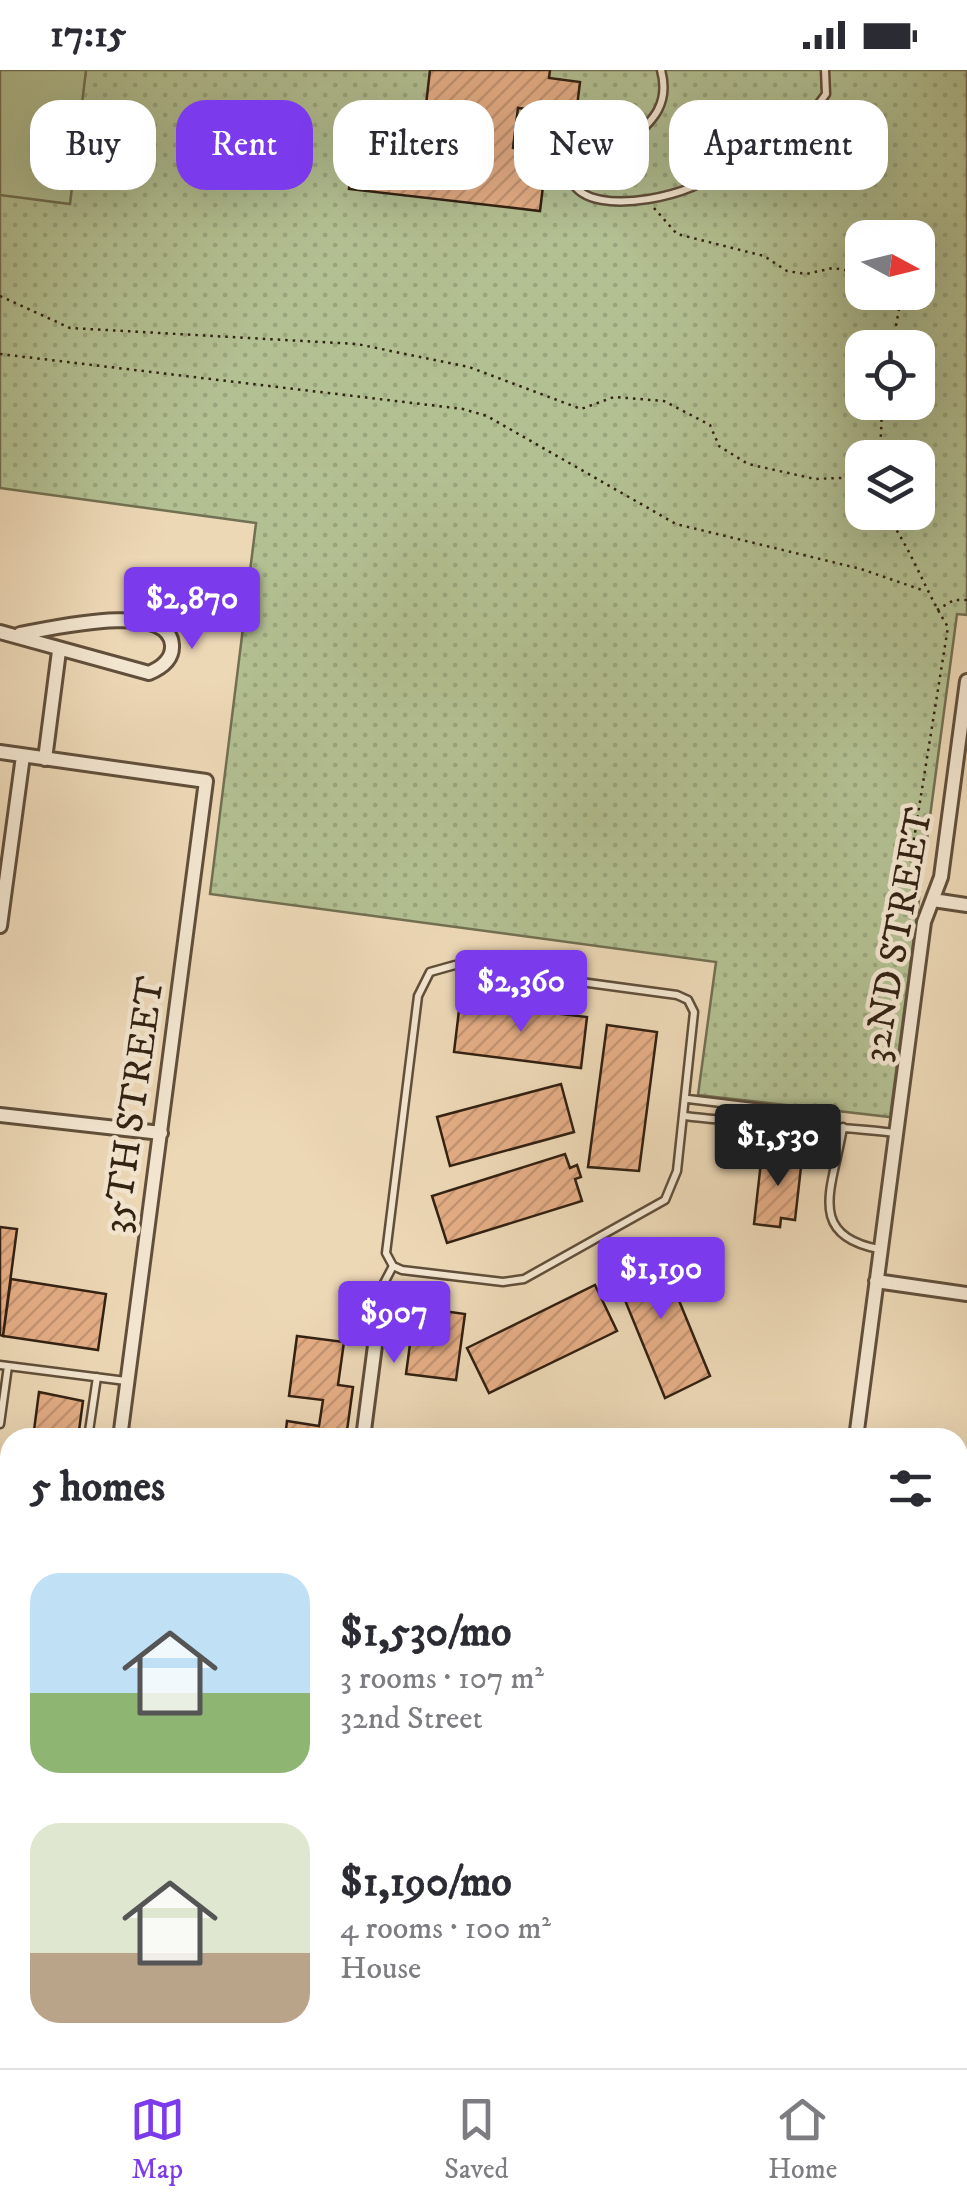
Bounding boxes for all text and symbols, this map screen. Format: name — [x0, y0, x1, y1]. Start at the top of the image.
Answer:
text: 17:15 — [50, 11, 126, 59]
chip: Buy — [30, 100, 156, 190]
chip: Rent — [176, 100, 313, 190]
chip: Filters — [333, 100, 494, 190]
chip: New — [514, 100, 649, 190]
chip: Apartment — [669, 100, 888, 190]
north arrow — [845, 220, 935, 310]
map controls — [845, 220, 935, 530]
button: locate — [845, 330, 935, 420]
button: layers — [845, 440, 935, 530]
pin: $2,870 — [111, 567, 273, 652]
text: $2,870 — [146, 579, 238, 619]
street label: 32ND STREET — [852, 804, 944, 1066]
pin: $2,360 — [440, 950, 602, 1035]
text: $2,360 — [477, 962, 565, 1002]
street label: 35TH STREET — [92, 973, 176, 1236]
pin: $1,530 — [697, 1104, 859, 1189]
text: $1,530 — [737, 1116, 819, 1156]
pin: $1,190 — [580, 1237, 742, 1322]
text: $1,190 — [620, 1249, 702, 1289]
pin: $907 — [335, 1281, 453, 1366]
text: $907 — [360, 1293, 428, 1333]
icon: filters — [883, 1461, 938, 1516]
text: 5 homes — [30, 1462, 165, 1514]
text: $1,530/mo — [340, 1607, 511, 1659]
icon: home — [110, 1613, 230, 1733]
text: 3 rooms · 107 m² — [340, 1659, 544, 1699]
text: 32nd Street — [340, 1699, 483, 1739]
text: $1,190/mo — [340, 1857, 512, 1909]
icon: home — [110, 1863, 230, 1983]
text: 4 rooms · 100 m² — [340, 1909, 551, 1949]
text: House — [340, 1949, 421, 1989]
tab: Map — [130, 2092, 185, 2187]
tab: Saved — [444, 2092, 509, 2187]
tab: Home — [768, 2092, 837, 2187]

